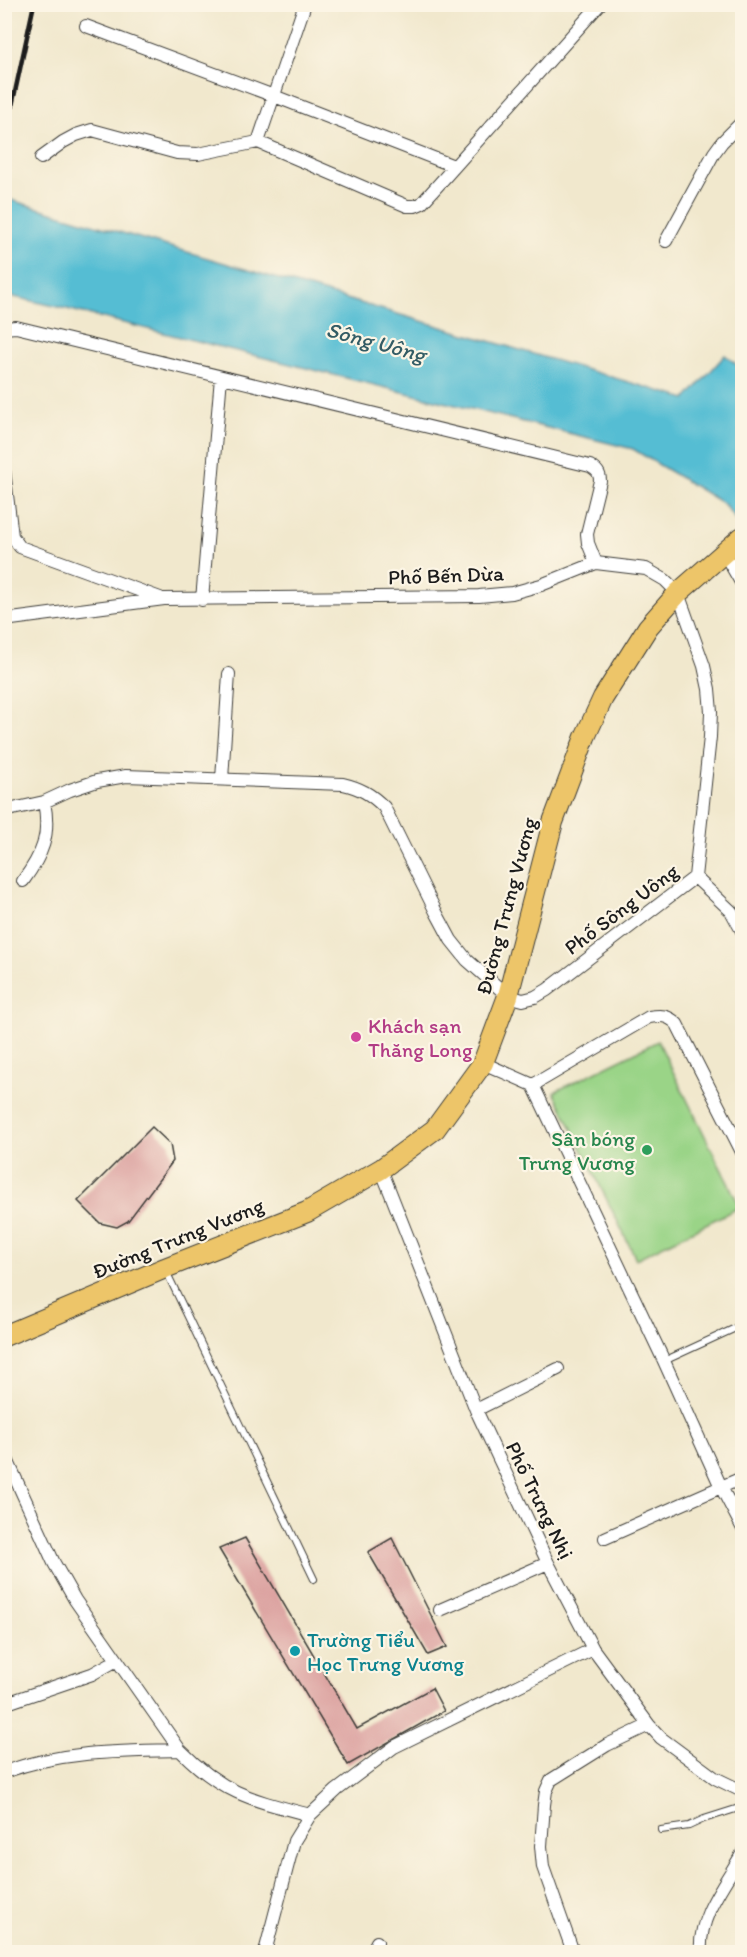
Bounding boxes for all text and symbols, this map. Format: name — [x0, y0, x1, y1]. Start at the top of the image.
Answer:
water label: Sông Uông — [323, 316, 431, 369]
street label: Phố Bến Dừa — [388, 560, 505, 590]
street label: Đường Trưng Vương — [470, 814, 542, 997]
street label: Phố Sông Uông — [559, 858, 683, 960]
place label: Khách sạn Thăng Long — [368, 1013, 473, 1062]
marker: Khách sạn Thăng Long — [349, 1030, 363, 1044]
place label: Sân bóng Trưng Vương — [519, 1126, 635, 1175]
marker: Sân bóng Trưng Vương — [640, 1143, 654, 1157]
street label: Đường Trưng Vương — [89, 1192, 268, 1284]
street label: Phố Trưng Nhị — [501, 1437, 579, 1563]
place label: Trường Tiểu Học Trưng Vương — [307, 1627, 465, 1676]
marker: Trường Tiểu Học Trưng Vương — [288, 1644, 302, 1658]

